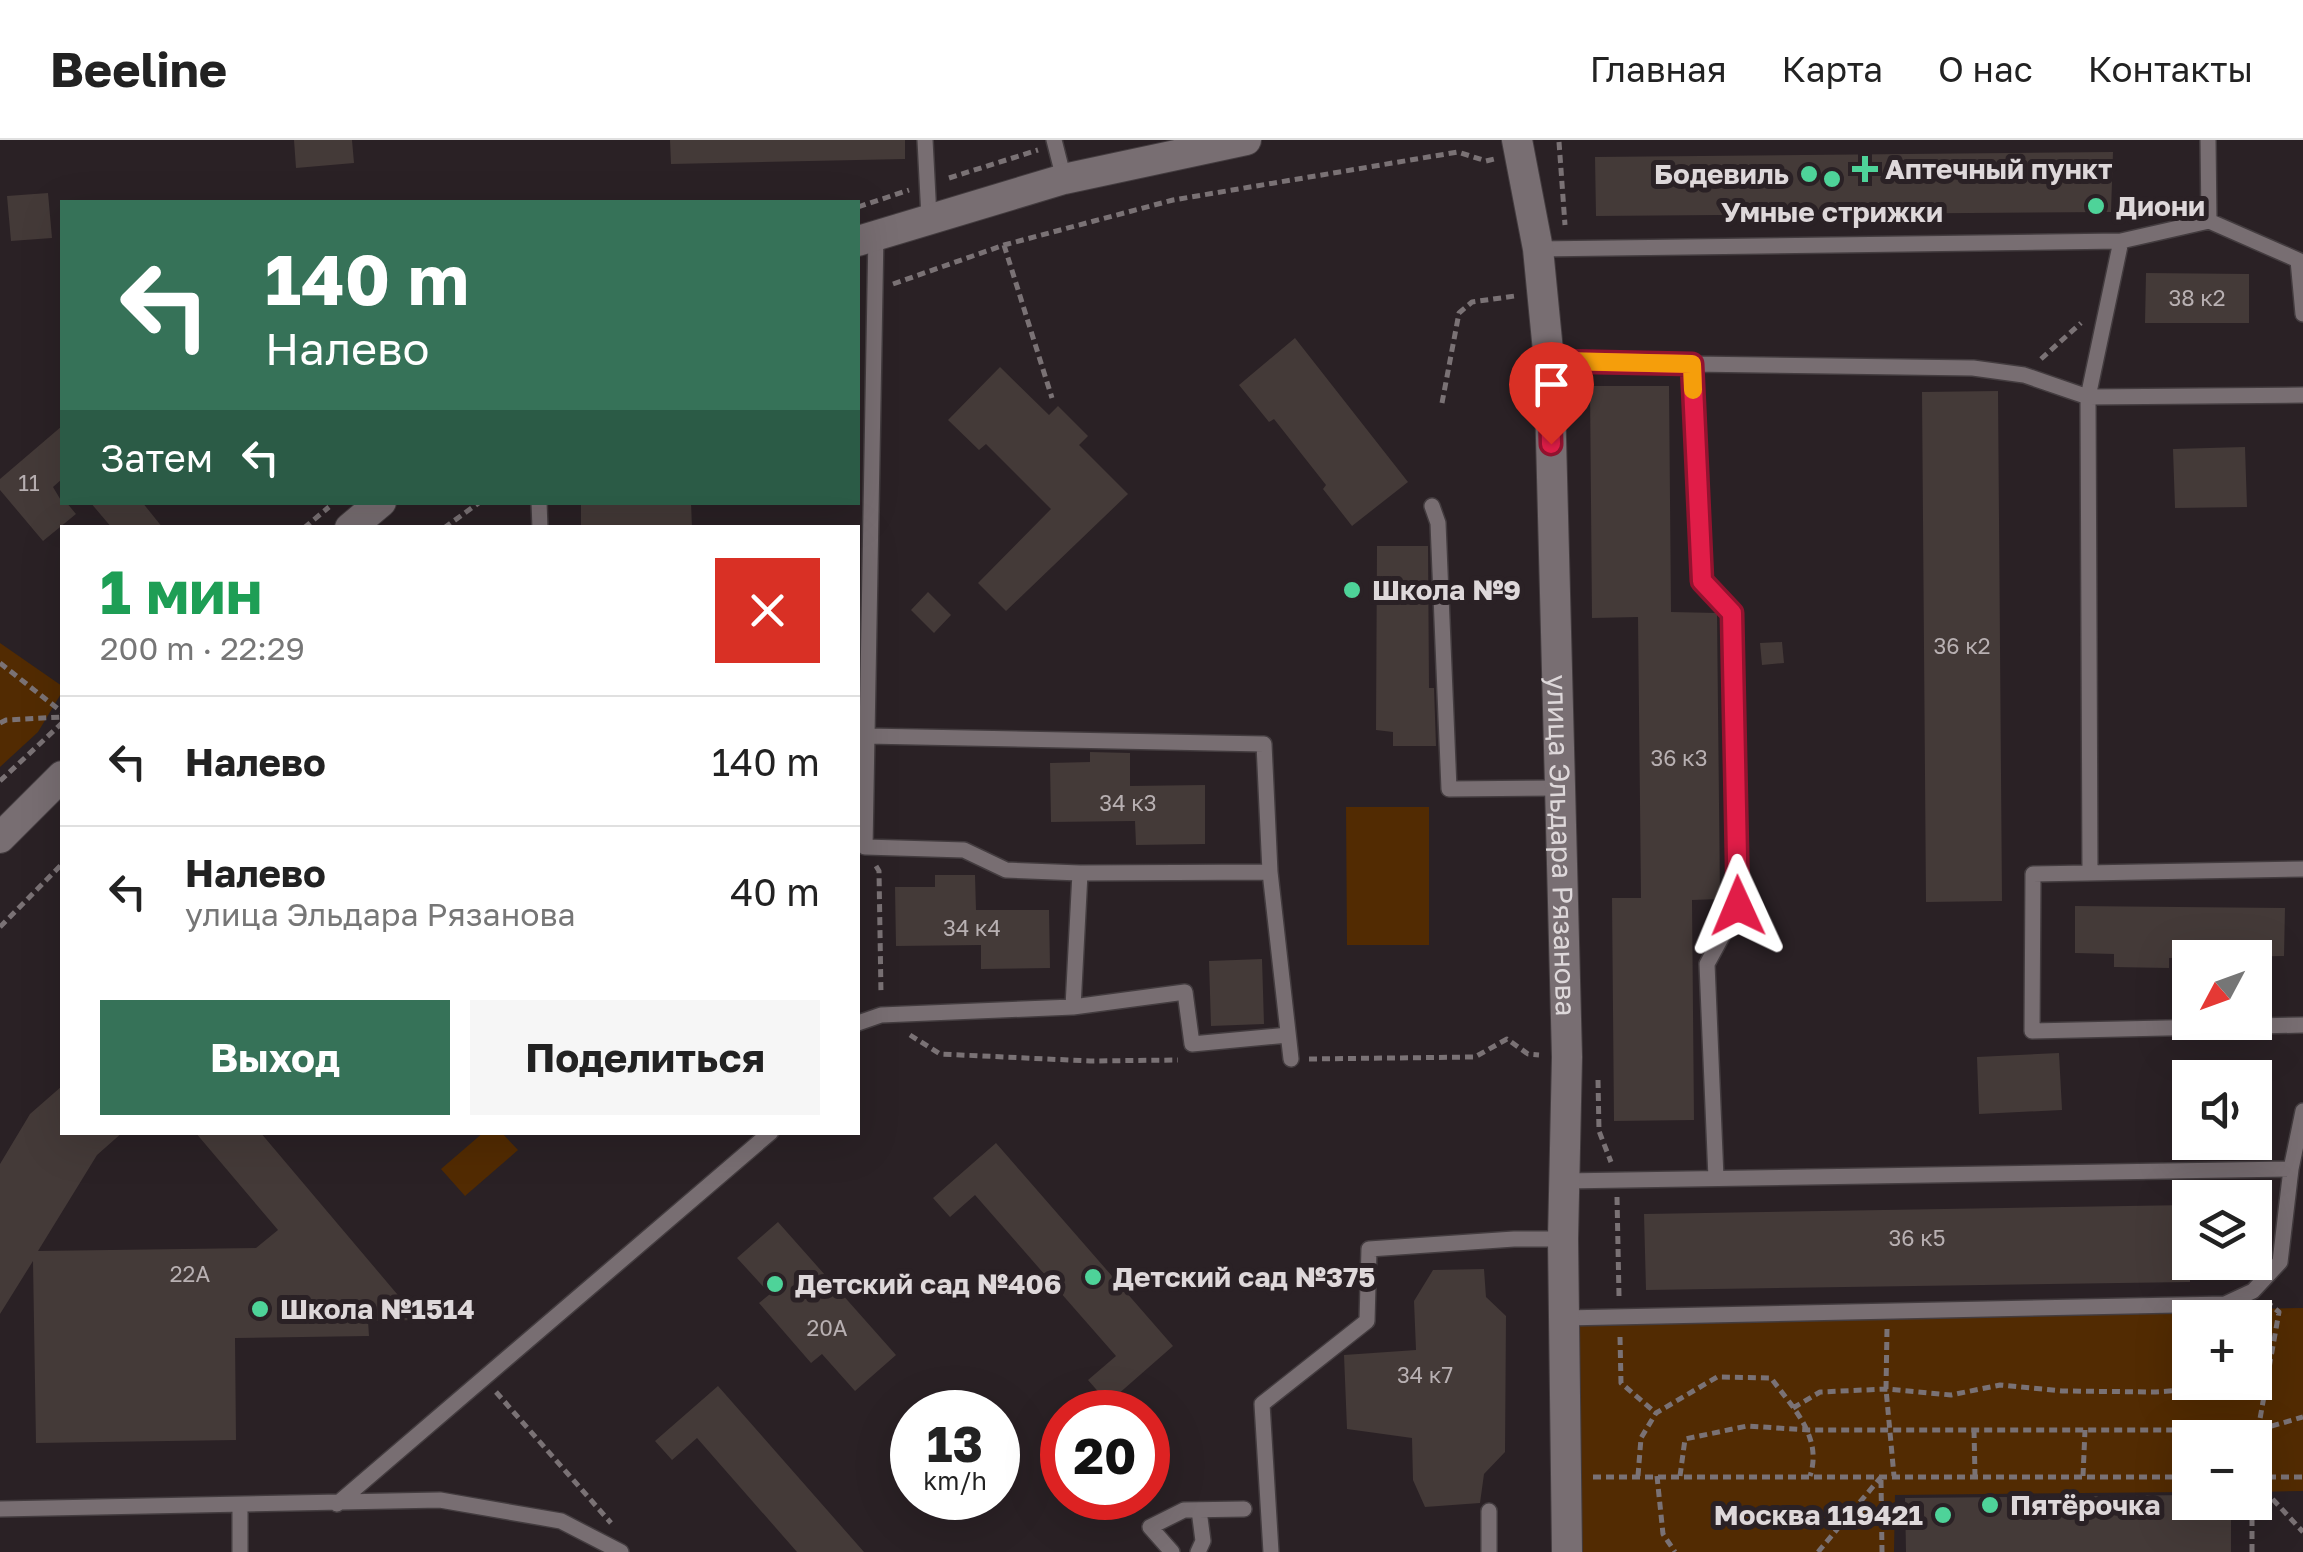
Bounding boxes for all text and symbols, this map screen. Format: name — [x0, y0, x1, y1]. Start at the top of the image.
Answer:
text: Beeline — [50, 40, 227, 98]
text: Главная — [1590, 48, 1727, 90]
text: Карта — [1782, 48, 1883, 90]
text: О нас — [1938, 48, 2033, 90]
text: Контакты — [2088, 48, 2253, 90]
place label: Аптечный пункт — [1885, 152, 2113, 185]
place label: Бодевиль — [1654, 157, 1789, 190]
marker: Аптечный пункт — [1854, 158, 1876, 180]
marker: Бодевиль — [1798, 163, 1820, 185]
marker: Умные стрижки — [1821, 168, 1843, 190]
place label: Диони — [2116, 189, 2205, 222]
place label: Умные стрижки — [1721, 195, 1943, 228]
marker: Диони — [2085, 195, 2107, 217]
text: 140 m — [265, 236, 469, 320]
icon: left — [100, 240, 230, 370]
house number: 38 к2 — [2168, 284, 2226, 311]
text: Налево — [265, 321, 429, 375]
pin — [1509, 342, 1594, 445]
icon: arrive — [1524, 357, 1579, 412]
icon: left — [233, 430, 288, 485]
text: Затем — [100, 435, 213, 480]
house number: 11 — [18, 469, 40, 496]
text: 1 мин — [100, 555, 262, 627]
button: close — [715, 558, 820, 663]
place label: Школа №9 — [1372, 573, 1521, 606]
marker: Школа №9 — [1341, 579, 1363, 601]
text: 200 m · 22:29 — [100, 629, 305, 667]
house number: 36 к2 — [1933, 632, 1991, 659]
street label: улица Эльдара Рязанова — [1541, 674, 1583, 1017]
icon: left — [100, 734, 155, 789]
text: Налево — [185, 739, 326, 784]
text: 140 m — [712, 739, 820, 784]
house number: 36 к3 — [1650, 744, 1708, 771]
house number: 34 к3 — [1099, 789, 1157, 816]
text: Налево — [185, 850, 326, 895]
position arrow — [1686, 854, 1790, 958]
icon: left — [100, 864, 155, 919]
text: 40 m — [730, 869, 820, 914]
text: улица Эльдара Рязанова — [185, 895, 576, 933]
house number: 34 к4 — [943, 914, 1001, 941]
north arrow — [2172, 940, 2272, 1040]
map controls — [2172, 940, 2272, 1520]
button: Выход — [100, 1000, 450, 1115]
button: Поделиться — [470, 1000, 820, 1115]
button: sound — [2172, 1060, 2272, 1160]
button: layers — [2172, 1180, 2272, 1280]
house number: 36 к5 — [1888, 1224, 1946, 1251]
house number: 22А — [170, 1260, 210, 1287]
place label: Детский сад №375 — [1113, 1260, 1375, 1293]
marker: Детский сад №375 — [1082, 1266, 1104, 1288]
place label: Детский сад №406 — [795, 1267, 1061, 1300]
marker: Детский сад №406 — [764, 1273, 786, 1295]
place label: Школа №1514 — [280, 1292, 475, 1325]
marker: Школа №1514 — [249, 1298, 271, 1320]
button: + — [2172, 1300, 2272, 1400]
house number: 20А — [806, 1314, 848, 1341]
house number: 34 к7 — [1397, 1361, 1453, 1388]
speed limit sign: 20 — [1040, 1390, 1170, 1520]
text: 13 — [927, 1413, 983, 1473]
button: − — [2172, 1420, 2272, 1520]
text: km/h — [923, 1465, 987, 1496]
place label: Пятёрочка — [2010, 1488, 2161, 1521]
marker: Пятёрочка — [1979, 1494, 2001, 1516]
place label: Москва 119421 — [1714, 1498, 1923, 1531]
marker: Москва 119421 — [1932, 1504, 1954, 1526]

